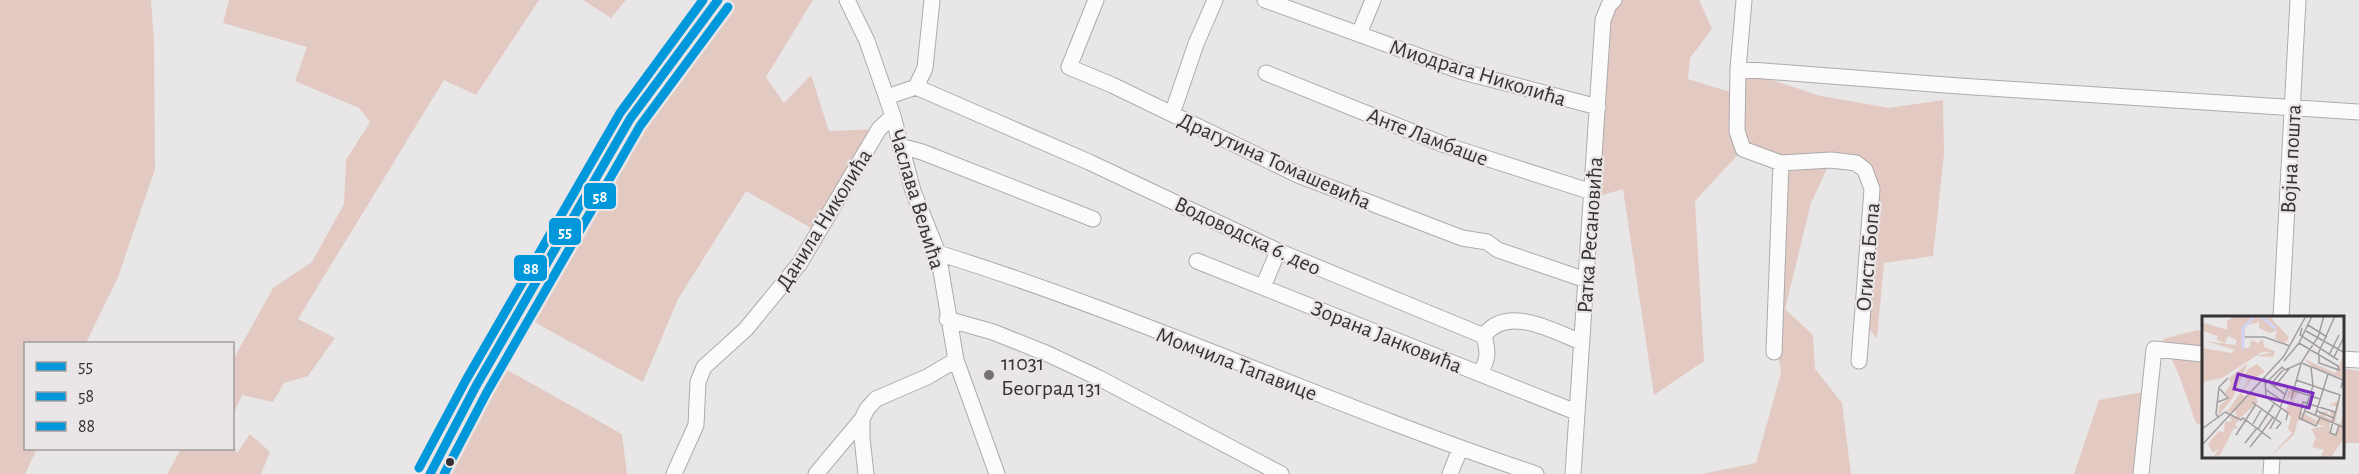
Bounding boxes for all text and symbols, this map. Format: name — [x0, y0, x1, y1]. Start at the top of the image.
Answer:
street label: Миодрага Николића — [1387, 36, 1569, 110]
street label: Анте Ламбаше — [1364, 104, 1491, 170]
street label: Војна пошта — [2277, 104, 2305, 214]
street label: Драгутина Томашевића — [1175, 108, 1374, 213]
street label: Часлава Вељића — [885, 127, 949, 272]
street label: Данила Николића — [772, 145, 876, 294]
street label: Ратка Ресановића — [1574, 156, 1606, 314]
line badge: 58 — [583, 182, 617, 210]
text: 58 — [593, 189, 608, 205]
street label: Водоводска 6. део — [1171, 192, 1324, 279]
street label: Огиста Бопа — [1852, 202, 1884, 312]
line badge: 55 — [548, 217, 582, 246]
text: 55 — [558, 224, 572, 240]
line badge: 88 — [513, 254, 548, 282]
text: 88 — [523, 261, 539, 277]
street label: Зорана Јанковића — [1308, 297, 1465, 377]
inset map — [2202, 316, 2344, 459]
street label: Момчила Тапавице — [1153, 323, 1320, 405]
legend — [24, 342, 234, 450]
place label: 11031 Београд 131 — [1001, 352, 1102, 399]
text: 55 — [78, 358, 93, 376]
marker: 11031 Београд 131 — [982, 368, 996, 382]
text: 58 — [78, 388, 94, 406]
text: 88 — [78, 418, 95, 436]
unlabelled marker — [444, 456, 456, 468]

